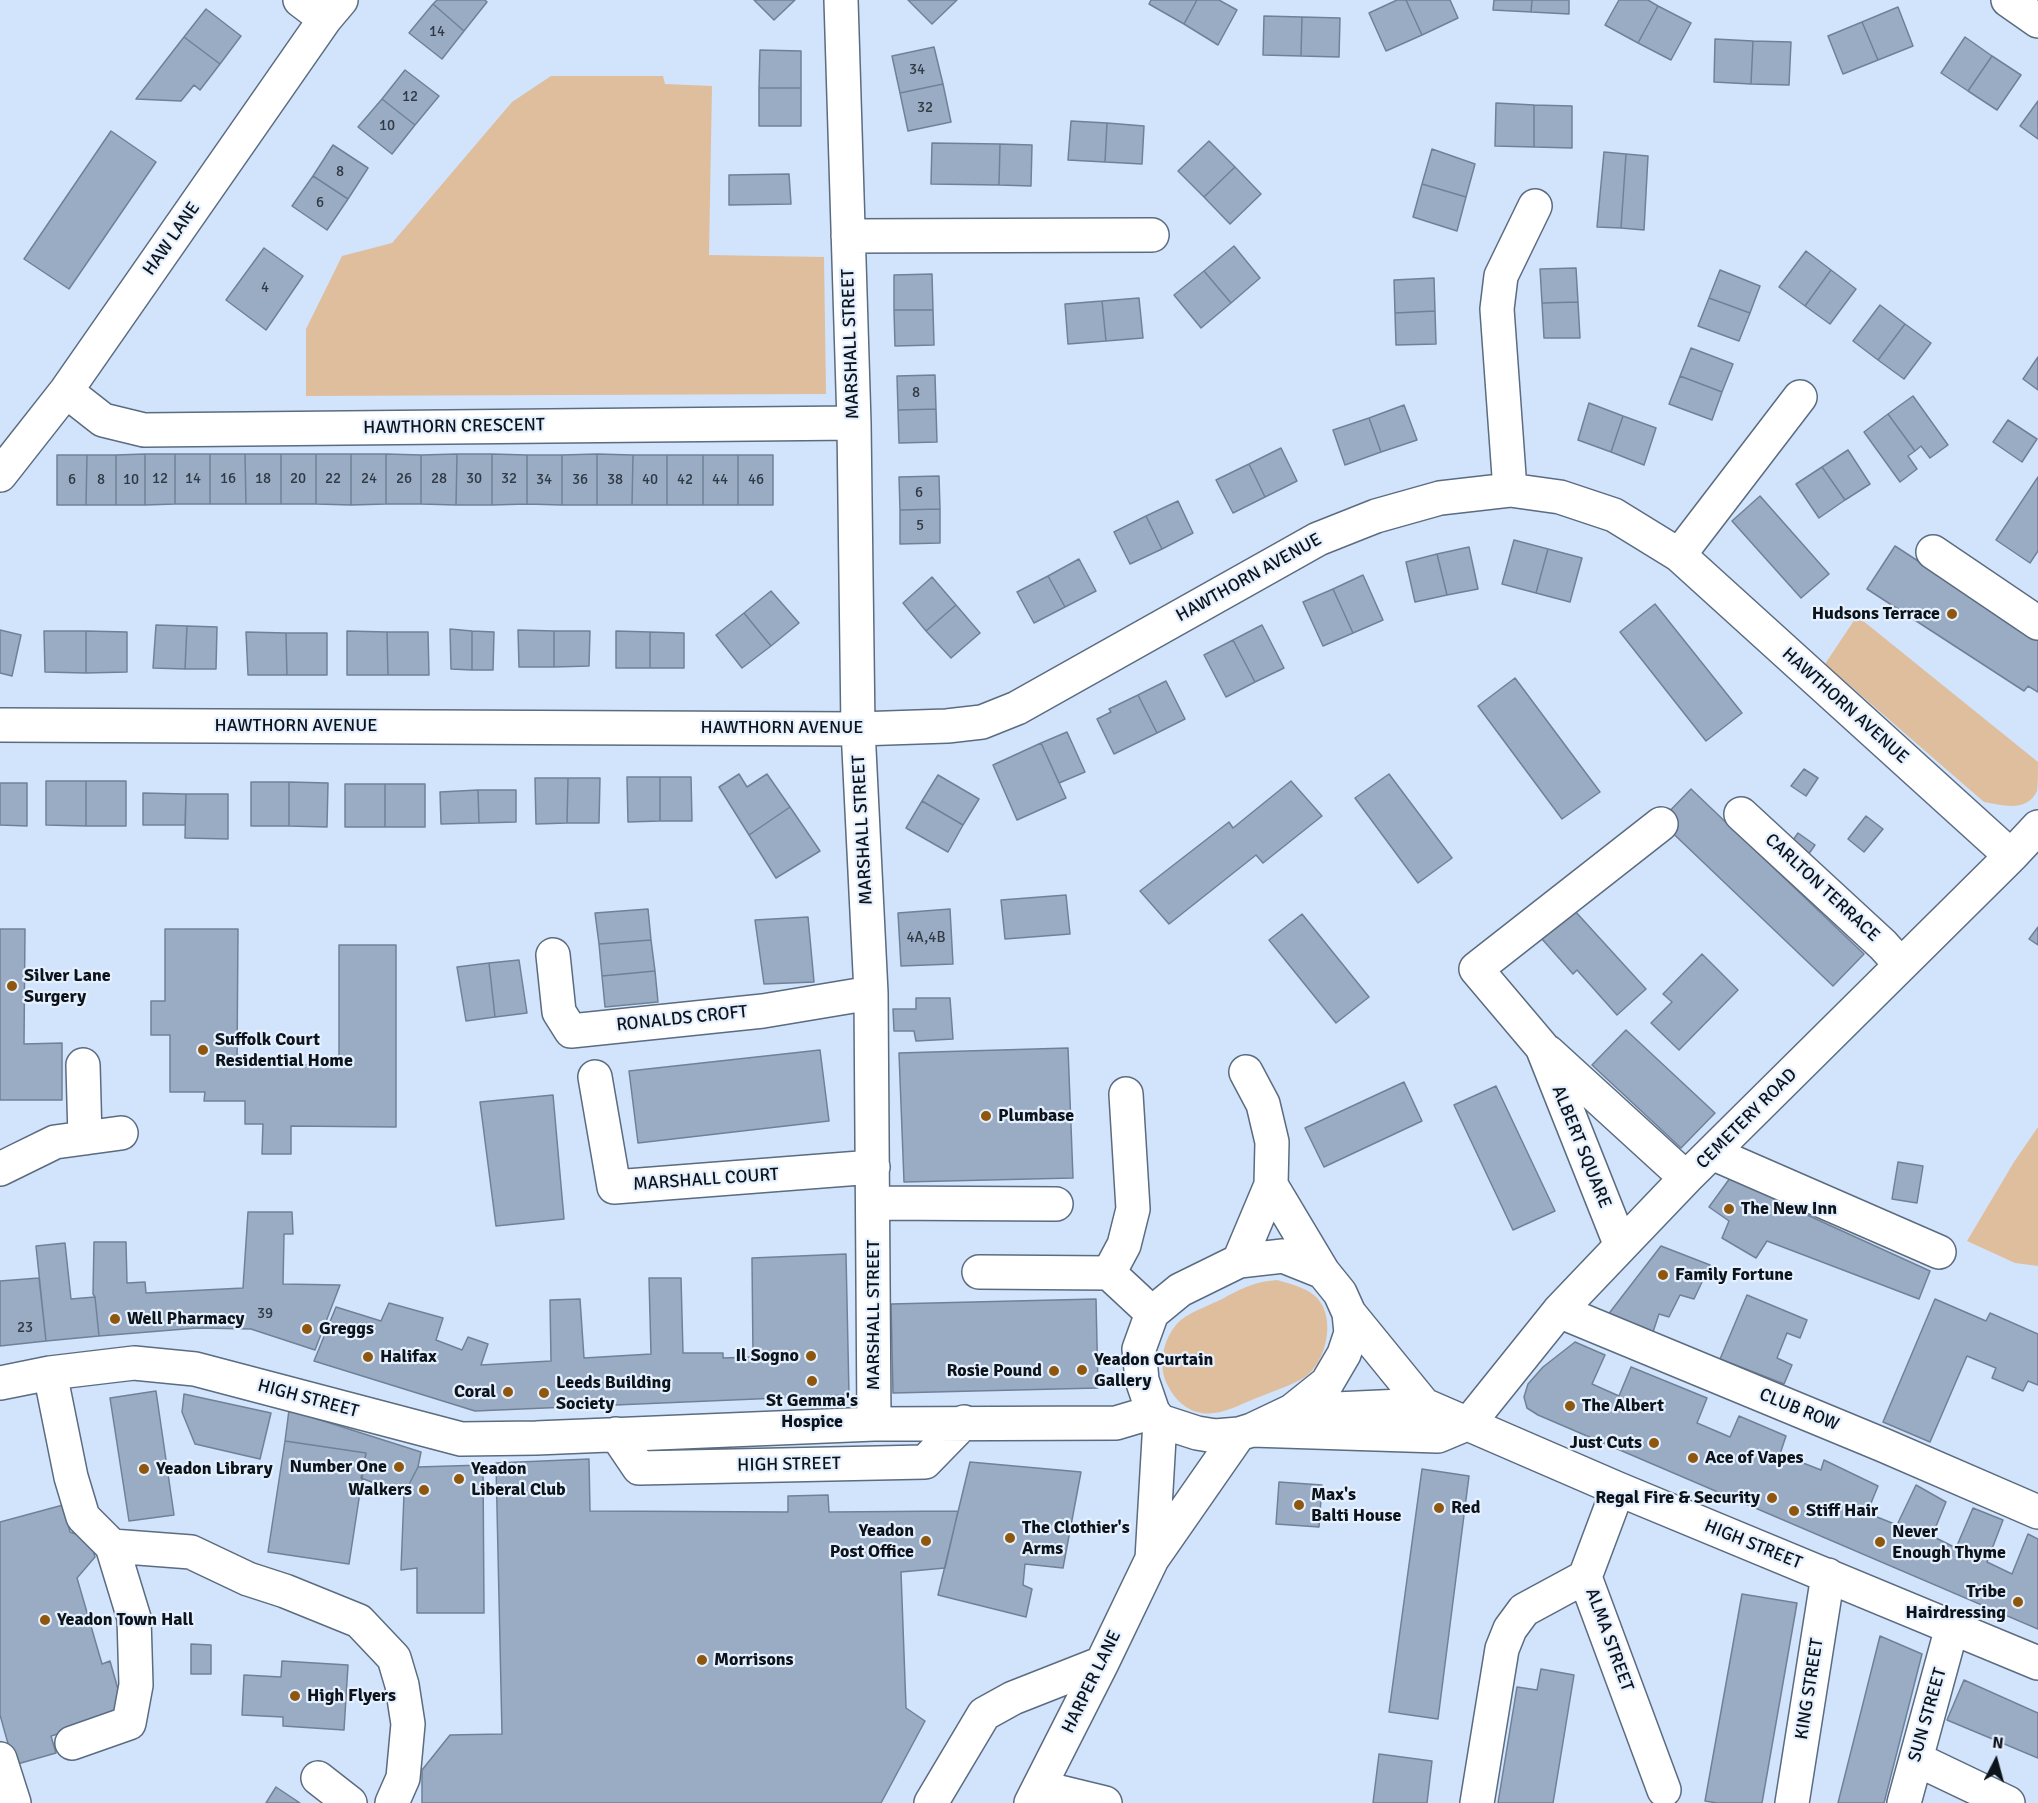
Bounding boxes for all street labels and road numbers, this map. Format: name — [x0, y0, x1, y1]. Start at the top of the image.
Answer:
street label: HAW LANE — [139, 198, 205, 280]
street label: MARSHALL STREET — [838, 269, 864, 419]
street label: HAWTHORN CRESCENT — [363, 415, 545, 439]
street label: HAWTHORN AVENUE — [1173, 529, 1325, 627]
street label: HAWTHORN AVENUE — [1777, 643, 1913, 769]
street label: HAWTHORN AVENUE — [215, 715, 377, 737]
street label: HAWTHORN AVENUE — [701, 717, 863, 739]
street label: MARSHALL STREET — [848, 754, 878, 906]
street label: CARLTON TERRACE — [1760, 829, 1884, 947]
street label: RONALDS CROFT — [615, 1001, 749, 1037]
street label: CEMETERY ROAD — [1692, 1064, 1802, 1174]
street label: ALBERT SQUARE — [1547, 1083, 1615, 1211]
street label: MARSHALL COURT — [632, 1164, 780, 1196]
street label: MARSHALL STREET — [863, 1240, 885, 1390]
street label: HIGH STREET — [255, 1375, 361, 1423]
street label: CLUB ROW — [1756, 1384, 1842, 1436]
street label: HIGH STREET — [737, 1453, 841, 1477]
street label: HIGH STREET — [1701, 1516, 1805, 1574]
street label: ALMA STREET — [1580, 1585, 1638, 1695]
street label: HARPER LANE — [1058, 1627, 1126, 1737]
street label: KING STREET — [1791, 1637, 1829, 1741]
street label: SUN STREET — [1904, 1666, 1952, 1764]

